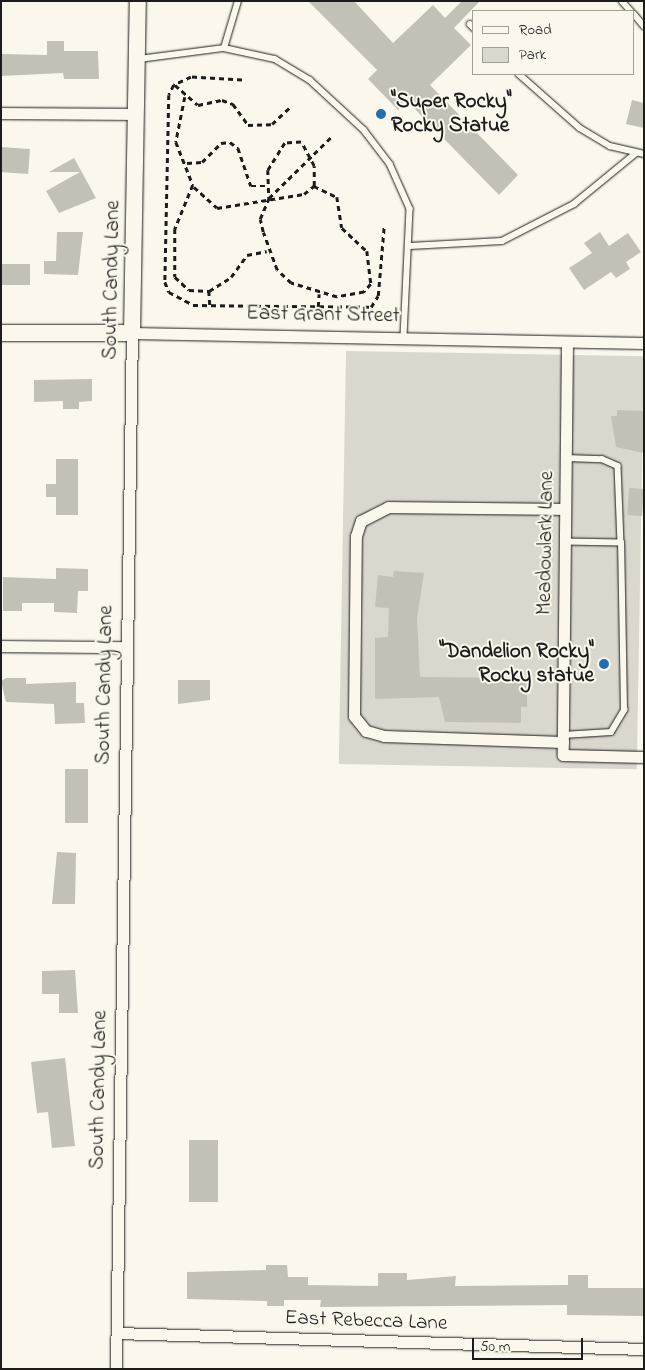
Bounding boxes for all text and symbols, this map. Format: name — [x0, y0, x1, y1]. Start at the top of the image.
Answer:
legend — [472, 10, 635, 75]
text: Road — [519, 19, 552, 41]
text: Park — [519, 44, 546, 66]
place label: "Super Rocky" Rocky Statue — [391, 89, 512, 139]
marker: "Super Rocky" Rocky Statue — [375, 108, 387, 120]
street label: South Candy Lane — [98, 200, 126, 360]
street label: East Grant Street — [246, 301, 400, 329]
street label: Meadowlark Lane — [532, 471, 560, 615]
street label: South Candy Lane — [91, 605, 119, 765]
place label: "Dandelion Rocky" Rocky statue — [439, 639, 594, 689]
marker: "Dandelion Rocky" Rocky statue — [598, 658, 610, 670]
street label: South Candy Lane — [85, 1010, 113, 1170]
street label: East Rebecca Lane — [284, 1306, 448, 1336]
scale bar — [475, 1328, 586, 1360]
text: 50 m — [480, 1336, 510, 1358]

